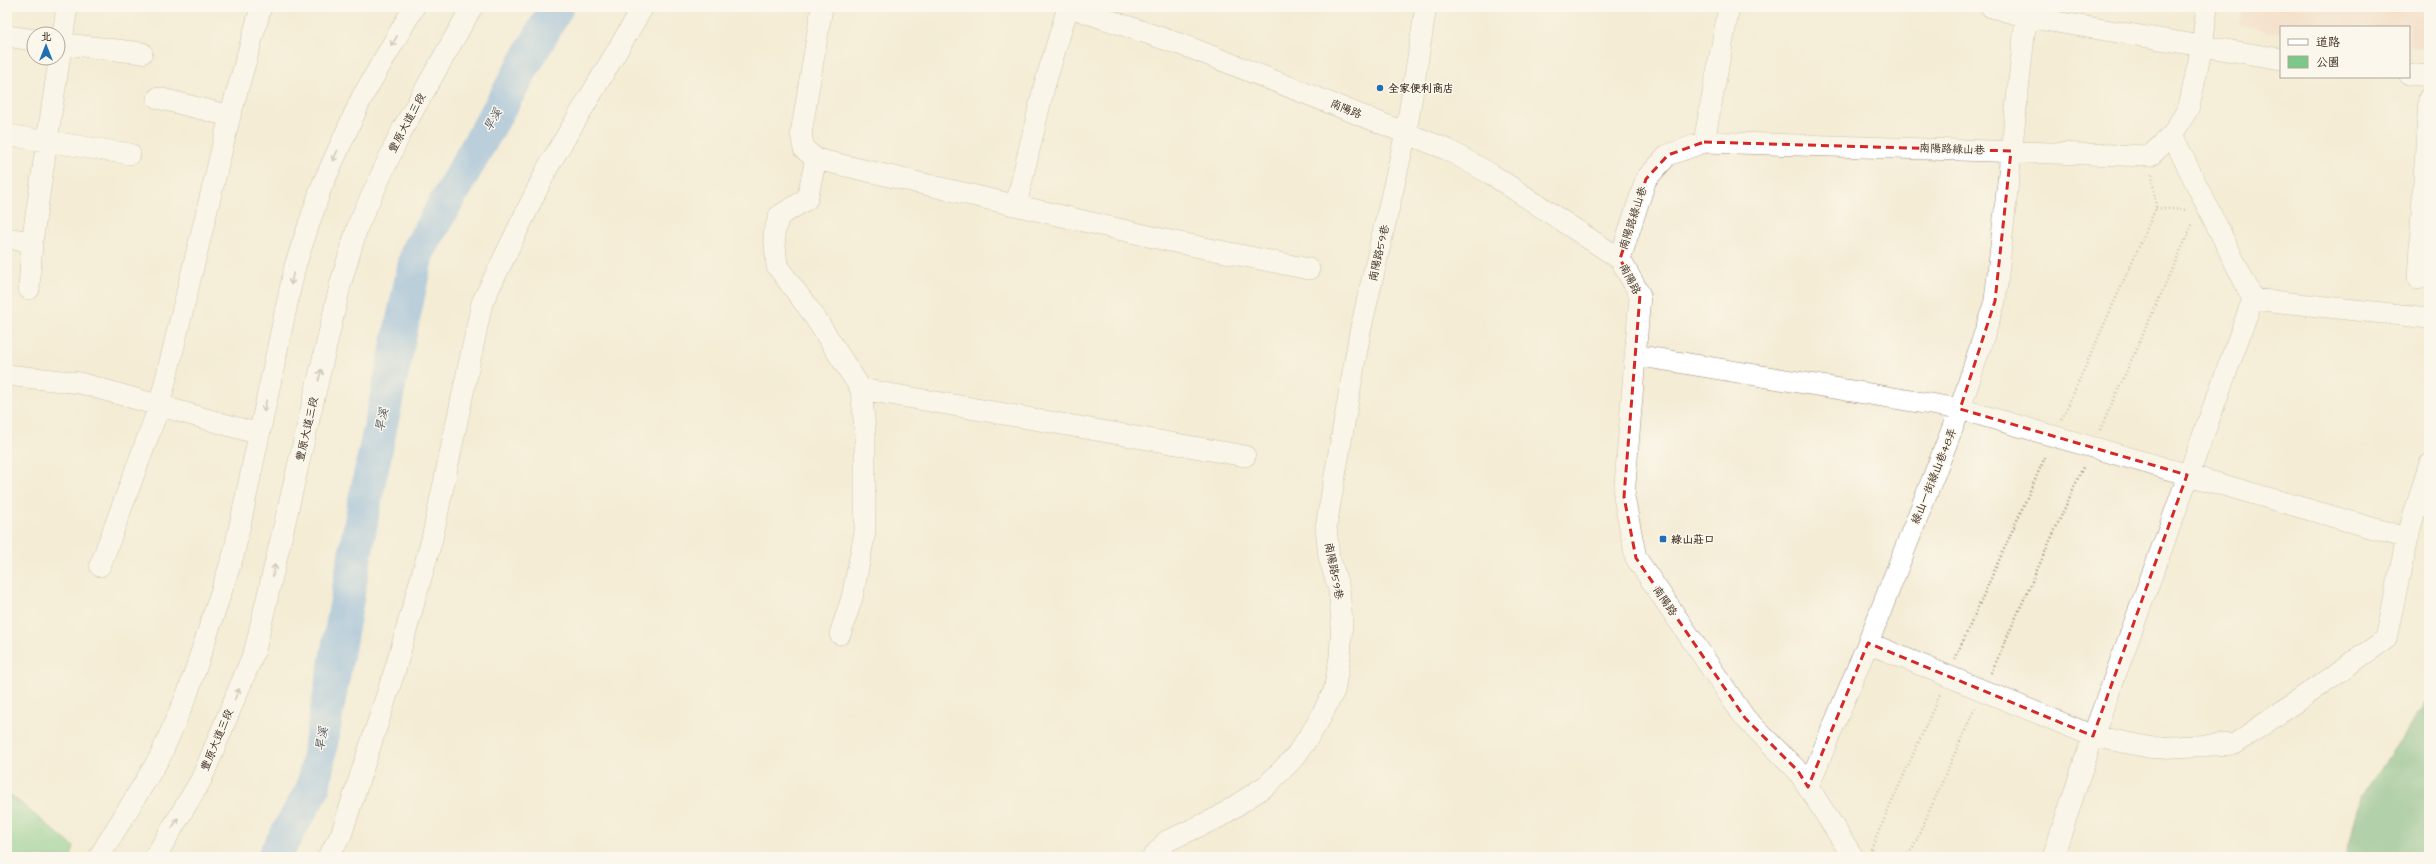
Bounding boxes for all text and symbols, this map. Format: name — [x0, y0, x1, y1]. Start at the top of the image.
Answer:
north arrow — [26, 26, 66, 66]
legend — [2280, 26, 2410, 78]
text: 北 — [41, 29, 52, 44]
text: 道路 — [2316, 34, 2340, 51]
one-way arrow — [390, 35, 398, 47]
text: 公園 — [2316, 54, 2340, 71]
place label: 全家便利商店 — [1388, 81, 1454, 96]
marker: 全家便利商店 — [1375, 83, 1385, 93]
street label: 豐原大道三段 — [385, 90, 429, 156]
street label: 南陽路 — [1328, 96, 1364, 122]
water label: 旱溪 — [480, 104, 507, 135]
street label: 南陽路綠山巷 — [1919, 140, 1985, 158]
one-way arrow — [331, 150, 338, 162]
street label: 南陽路綠山巷 — [1616, 184, 1650, 252]
street label: 南陽路59巷 — [1365, 223, 1393, 283]
street label: 南陽路 — [1616, 261, 1644, 297]
one-way arrow — [288, 272, 296, 285]
one-way arrow — [316, 369, 324, 382]
street label: 豐原大道三段 — [292, 395, 322, 463]
one-way arrow — [261, 399, 269, 412]
water label: 旱溪 — [371, 406, 393, 434]
street label: 綠山一街綠山巷48弄 — [1908, 426, 1960, 526]
place label: 綠山莊口 — [1671, 532, 1715, 547]
marker: 綠山莊口 — [1658, 534, 1668, 544]
street label: 南陽路59巷 — [1321, 541, 1347, 601]
one-way arrow — [271, 563, 278, 576]
street label: 南陽路 — [1650, 583, 1680, 619]
one-way arrow — [234, 688, 241, 700]
street label: 豐原大道三段 — [197, 707, 237, 773]
water label: 旱溪 — [312, 725, 333, 752]
one-way arrow — [171, 818, 179, 829]

